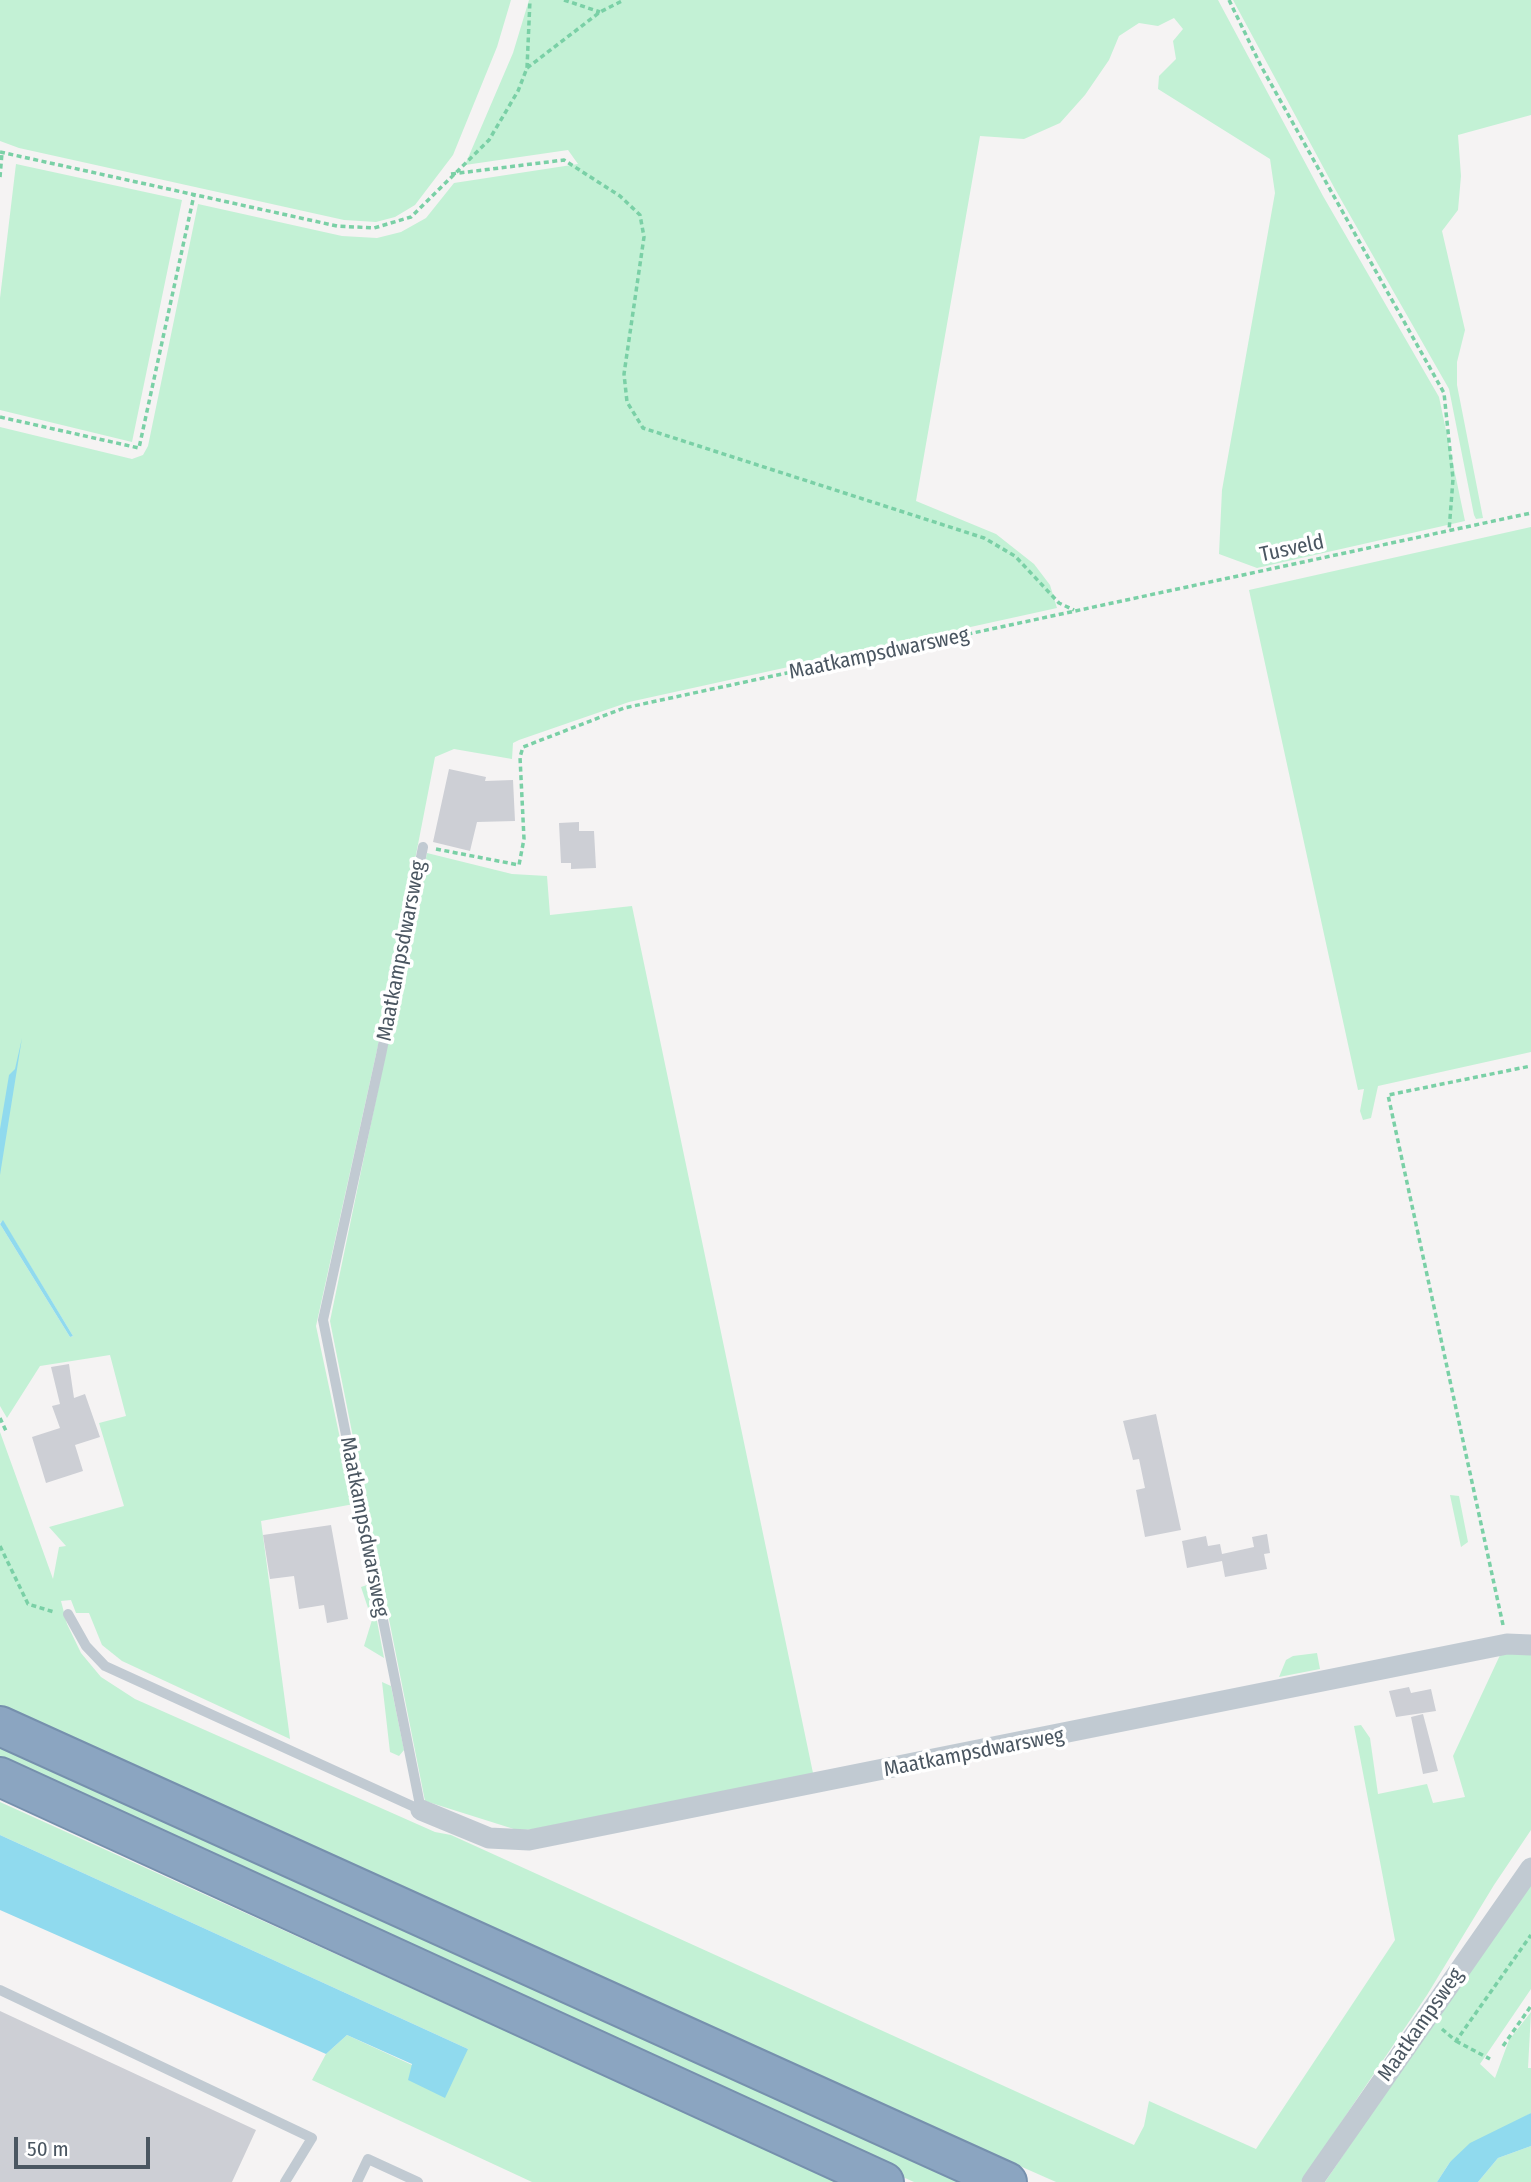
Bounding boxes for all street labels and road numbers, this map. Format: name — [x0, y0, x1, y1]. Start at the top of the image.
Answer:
street label: Tusveld — [1258, 530, 1326, 568]
street label: Maatkampsdwarsweg — [787, 623, 971, 685]
street label: Maatkampsdwarsweg — [372, 859, 432, 1043]
street label: Maatkampsdwarsweg — [334, 1435, 394, 1619]
street label: Maatkampsdwarsweg — [882, 1723, 1066, 1783]
street label: Maatkampsweg — [1373, 1964, 1469, 2086]

